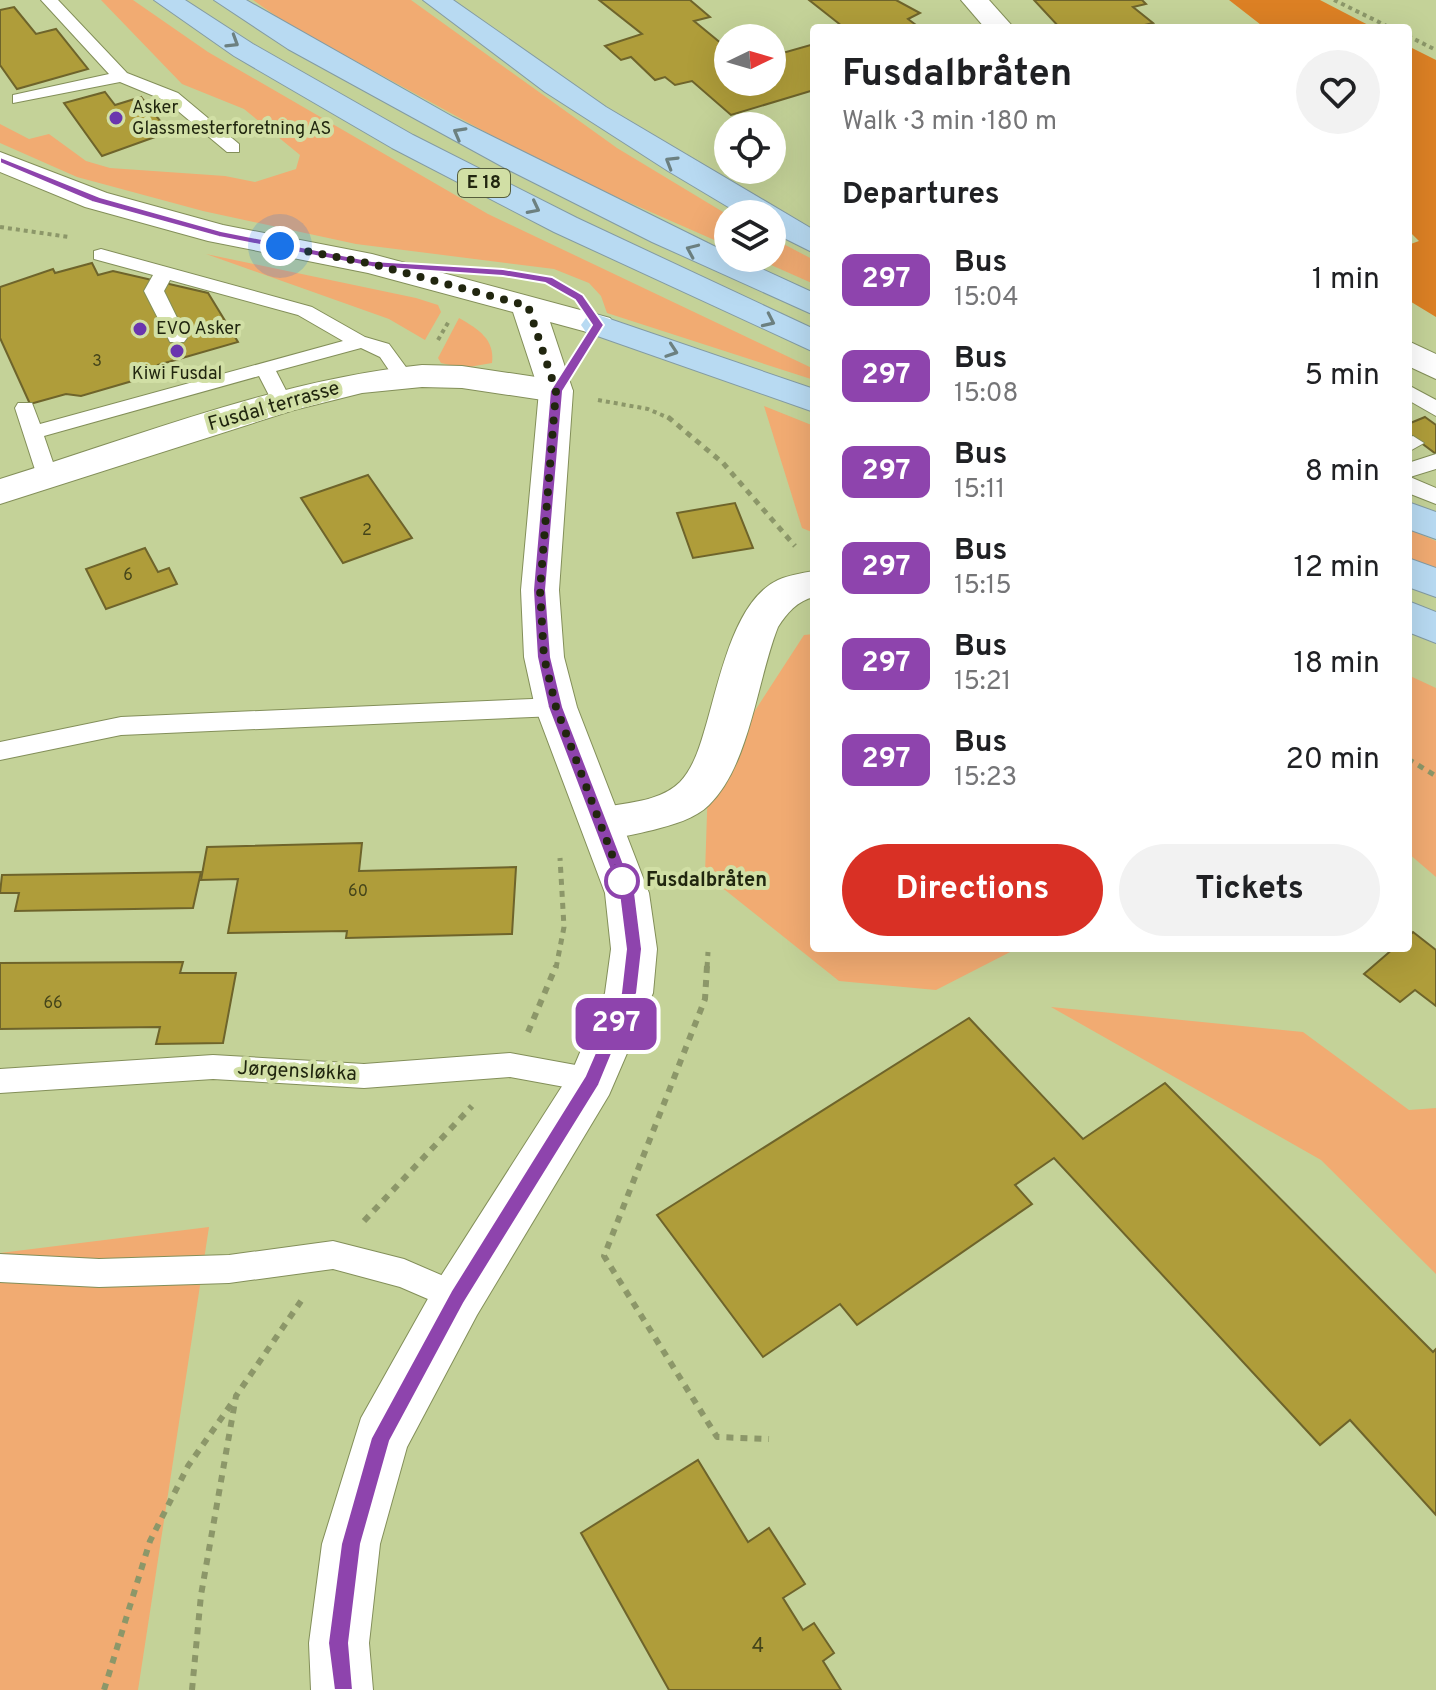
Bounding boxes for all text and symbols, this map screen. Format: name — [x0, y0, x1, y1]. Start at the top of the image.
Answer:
north arrow — [714, 24, 786, 96]
map controls — [714, 24, 786, 272]
one-way arrow — [224, 33, 239, 48]
button: heart — [1296, 50, 1380, 134]
text: Fusdalbråten — [842, 51, 1072, 100]
place label: Asker Glassmesterforetning AS — [132, 97, 331, 141]
text: Walk · 3 min · 180 m — [842, 106, 1057, 139]
marker: Asker Glassmesterforetning AS — [107, 109, 125, 127]
button: locate — [714, 112, 786, 184]
one-way arrow — [453, 128, 468, 143]
one-way arrow — [665, 156, 680, 172]
road number: E 18 — [458, 169, 510, 197]
text: Departures — [842, 177, 1000, 214]
one-way arrow — [526, 198, 541, 214]
button: layers — [714, 200, 786, 272]
your location — [260, 226, 300, 266]
one-way arrow — [686, 243, 700, 259]
text: Bus — [954, 245, 1007, 282]
text: 297 — [862, 262, 910, 298]
text: 1 min — [1312, 262, 1380, 299]
text: 15:04 — [954, 282, 1019, 315]
one-way arrow — [760, 311, 775, 327]
place label: EVO Asker — [156, 318, 241, 341]
marker: EVO Asker — [131, 320, 149, 338]
one-way arrow — [664, 341, 678, 357]
text: Bus — [954, 341, 1007, 378]
marker: Kiwi Fusdal — [168, 342, 186, 360]
house number: 3 — [92, 352, 102, 372]
text: 297 — [862, 358, 910, 394]
text: 5 min — [1304, 358, 1380, 395]
place label: Kiwi Fusdal — [132, 363, 222, 386]
street label: Fusdal terrasse — [205, 376, 343, 438]
text: 15:08 — [954, 378, 1018, 411]
text: Bus — [954, 437, 1007, 474]
text: 297 — [862, 454, 910, 490]
text: 8 min — [1305, 454, 1380, 491]
text: 15:11 — [954, 474, 1005, 507]
house number: 2 — [362, 521, 372, 541]
text: Bus — [954, 533, 1007, 570]
text: 297 — [862, 550, 910, 586]
text: 12 min — [1293, 550, 1380, 587]
house number: 6 — [123, 566, 133, 586]
text: 15:15 — [954, 570, 1012, 603]
text: Bus — [954, 629, 1007, 666]
text: 297 — [862, 646, 910, 682]
text: 18 min — [1294, 646, 1380, 683]
text: 15:21 — [954, 666, 1011, 699]
text: Bus — [954, 725, 1007, 762]
text: 297 — [862, 742, 910, 778]
text: 20 min — [1285, 742, 1380, 779]
text: 15:23 — [954, 762, 1017, 795]
button: Directions — [842, 844, 1103, 936]
button: Tickets — [1119, 844, 1380, 936]
marker: Fusdalbråten — [605, 864, 639, 898]
place label: Fusdalbråten — [646, 868, 767, 894]
house number: 60 — [348, 882, 368, 902]
house number: 66 — [43, 994, 63, 1014]
line badge: 297 — [570, 998, 662, 1050]
text: 297 — [592, 1006, 640, 1042]
street label: Jørgensløkka — [237, 1056, 357, 1088]
house number: 4 — [752, 1634, 764, 1660]

